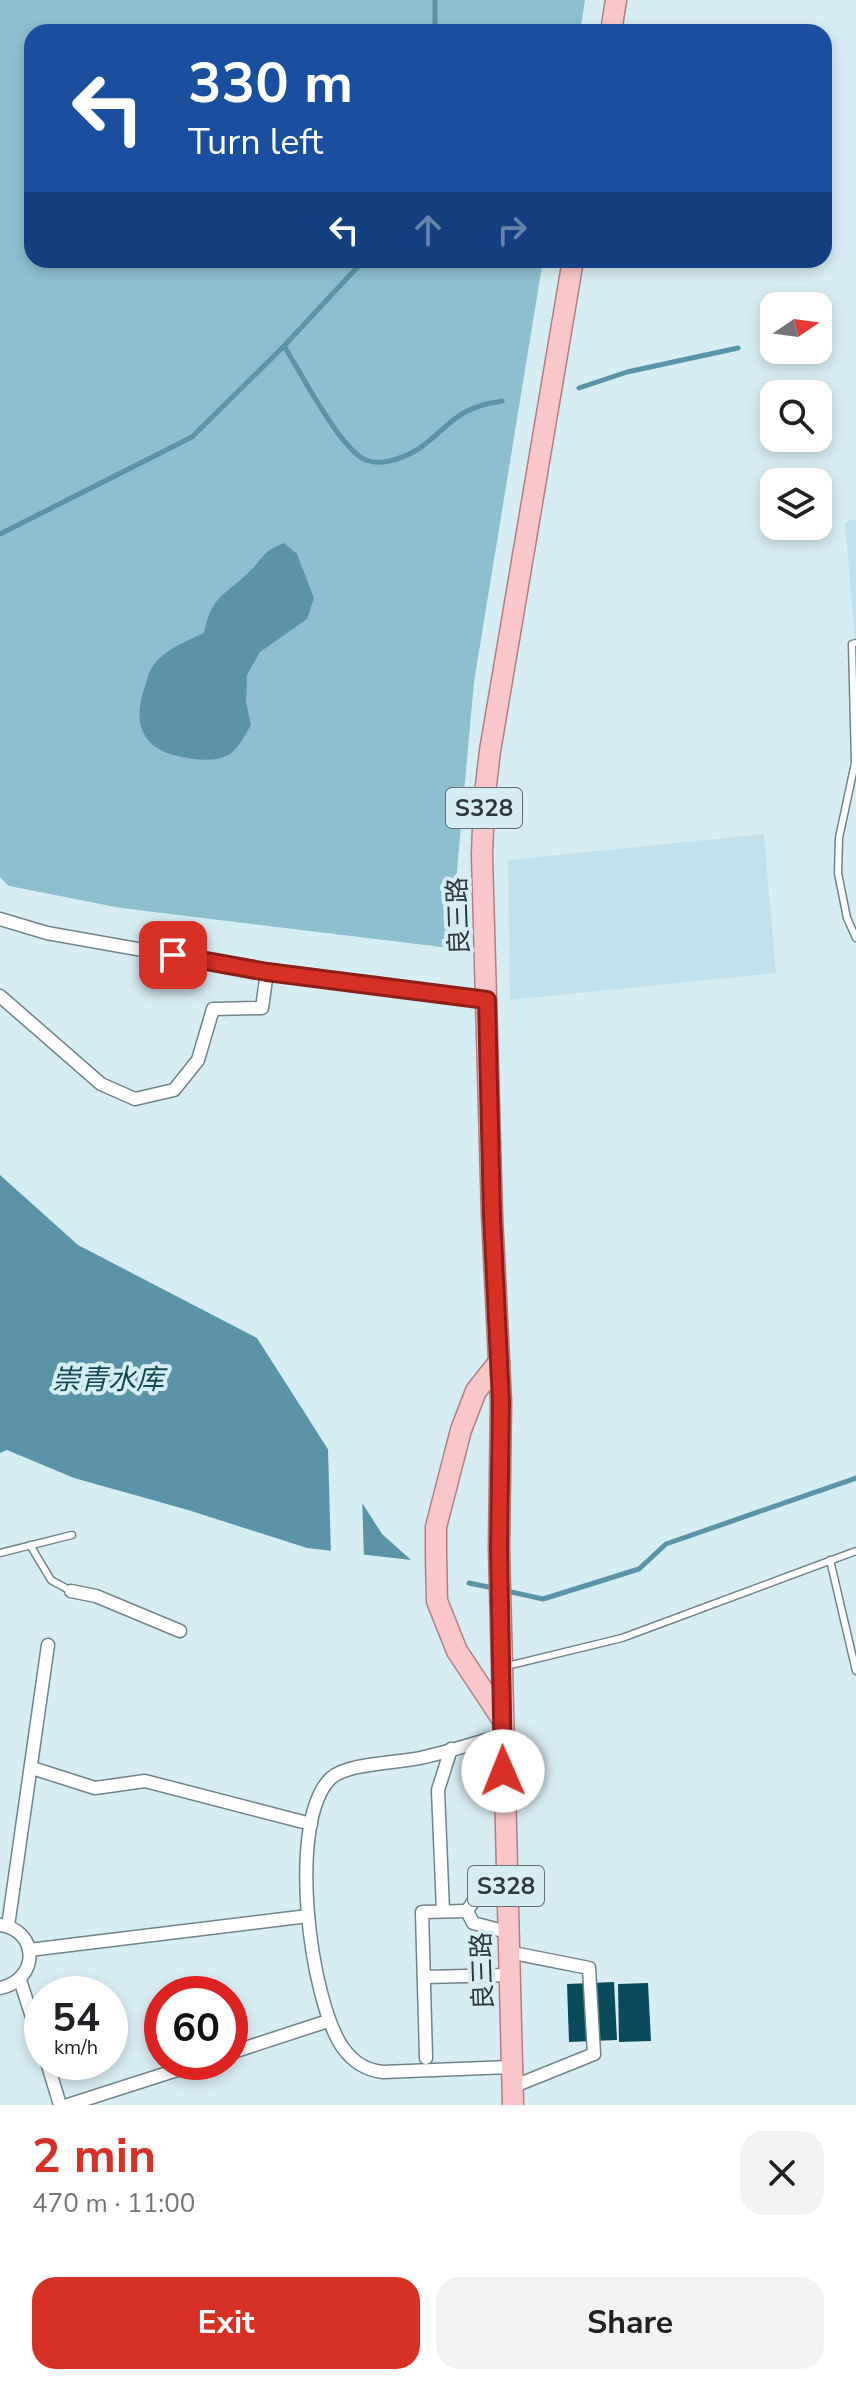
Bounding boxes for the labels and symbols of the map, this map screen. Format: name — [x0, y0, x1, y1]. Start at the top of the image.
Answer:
north arrow — [760, 292, 832, 364]
road number: S328 — [446, 788, 522, 828]
street label: 良三路 — [440, 876, 477, 956]
pin — [139, 921, 207, 989]
water label: 崇青水库 — [52, 1361, 168, 1399]
position arrow — [461, 1729, 545, 1813]
road number: S328 — [468, 1866, 544, 1906]
street label: 良三路 — [464, 1931, 501, 2011]
speed limit sign: 60 — [144, 1976, 248, 2080]

